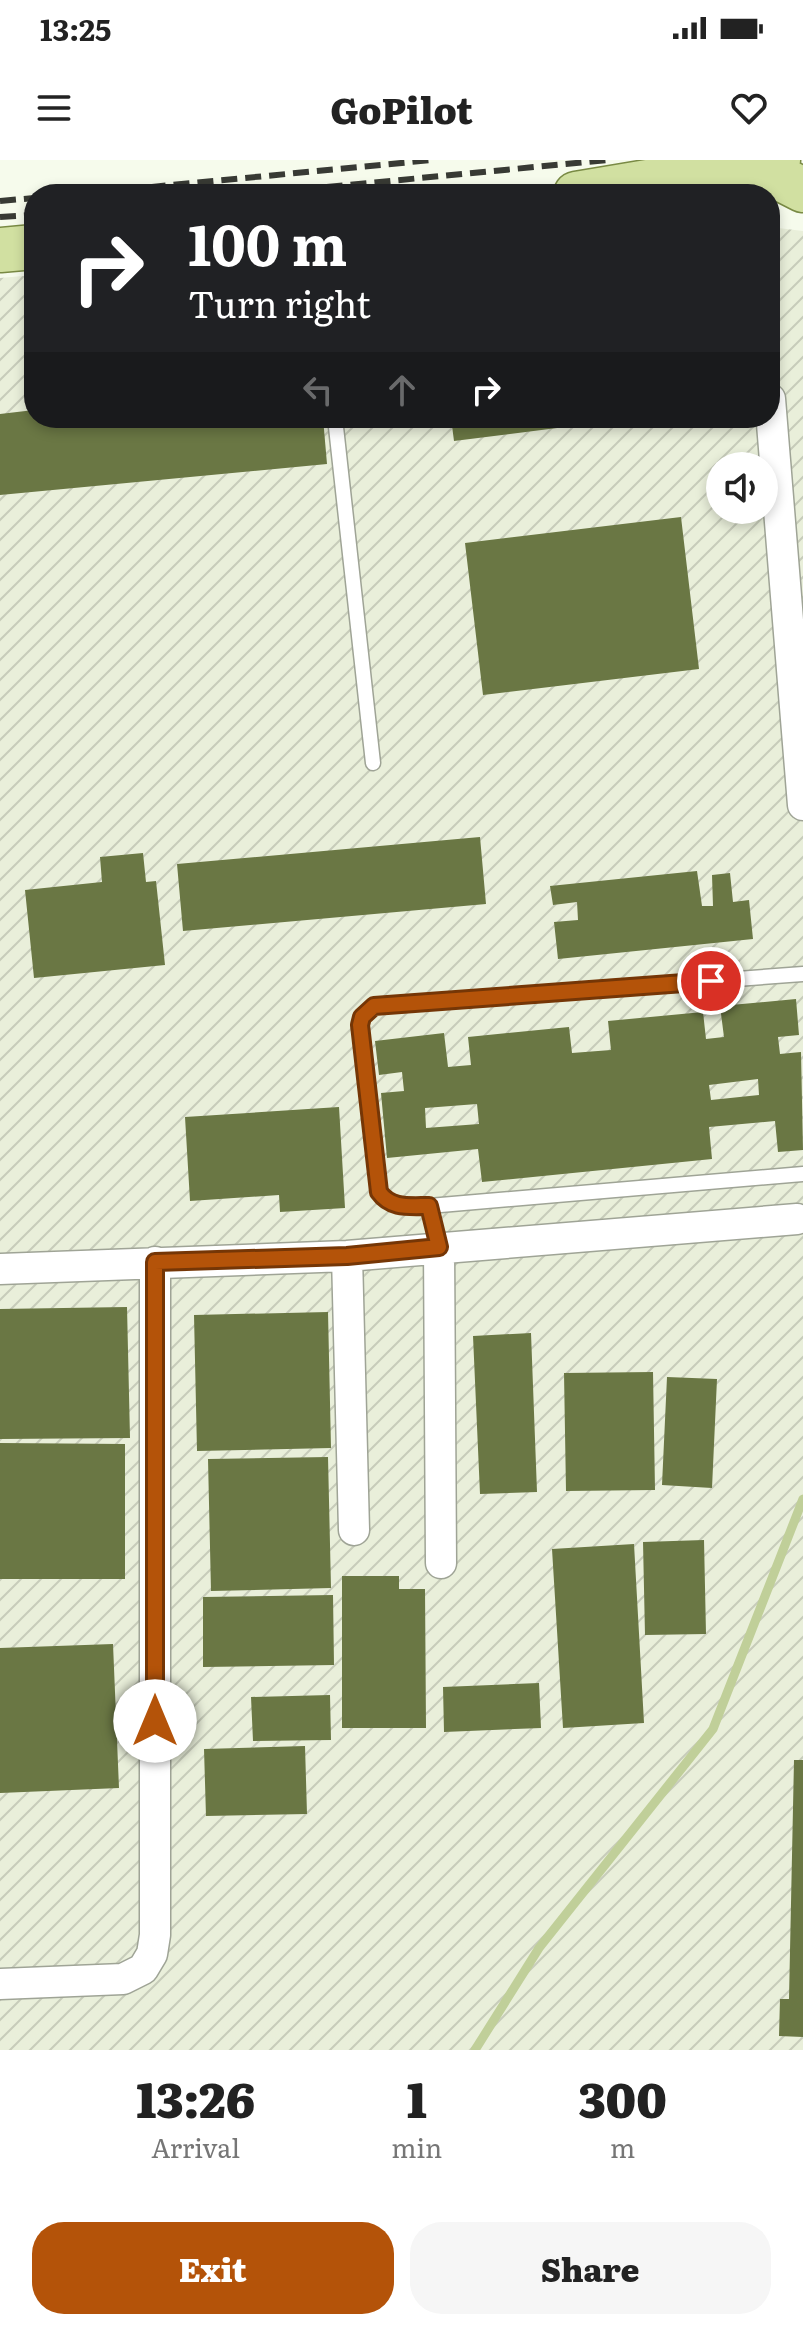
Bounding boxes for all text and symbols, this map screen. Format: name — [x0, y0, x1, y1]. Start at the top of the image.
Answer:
text: 13:25 — [40, 6, 111, 50]
text: GoPilot — [330, 82, 473, 135]
icon: menu — [32, 86, 76, 130]
icon: heart — [727, 86, 771, 130]
text: 100 m — [188, 200, 347, 283]
icon: right — [56, 216, 160, 320]
text: Turn right — [188, 276, 371, 329]
icon: left — [296, 368, 340, 412]
icon: ahead — [380, 368, 424, 412]
icon: right — [464, 368, 508, 412]
map controls — [706, 452, 778, 524]
button: sound — [706, 452, 778, 524]
pin — [677, 947, 745, 1015]
icon: arrive — [689, 959, 733, 1003]
position arrow — [113, 1679, 197, 1763]
text: 13:26 — [136, 2062, 255, 2133]
text: 1 — [407, 2062, 427, 2133]
text: 300 — [578, 2062, 667, 2133]
text: Arrival — [151, 2127, 240, 2166]
text: min — [391, 2127, 442, 2166]
text: m — [610, 2127, 635, 2166]
button: Exit — [32, 2222, 394, 2314]
button: Share — [410, 2222, 771, 2314]

